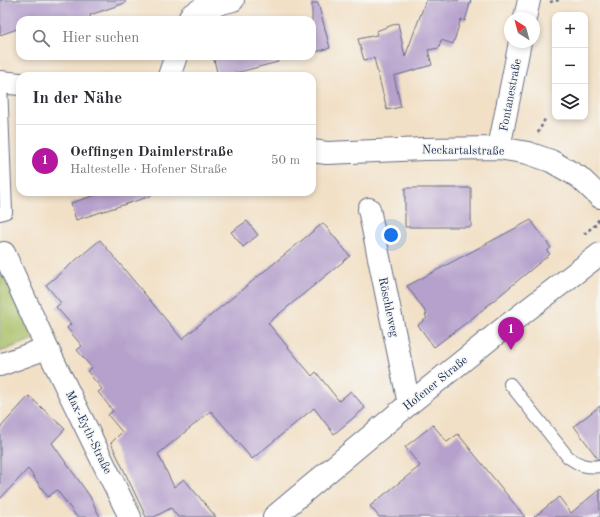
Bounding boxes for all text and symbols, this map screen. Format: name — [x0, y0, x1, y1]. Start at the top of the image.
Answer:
north arrow — [504, 12, 540, 48]
map controls — [552, 12, 588, 120]
button: + — [552, 12, 588, 48]
search box — [16, 16, 316, 60]
icon: search — [30, 27, 52, 49]
text: Hier suchen — [62, 31, 139, 46]
button: − — [552, 48, 588, 84]
street label: Fontanestraße — [498, 57, 524, 133]
button: layers — [552, 84, 588, 120]
text: In der Nähe — [32, 90, 122, 107]
street label: Neckartalstraße — [422, 144, 505, 158]
text: Oeffingen Daimlerstraße — [70, 145, 233, 160]
text: 1 — [41, 154, 49, 167]
text: 50 m — [271, 154, 300, 167]
text: Haltestelle · Hofener Straße — [70, 163, 227, 176]
your location — [381, 225, 401, 245]
street label: Röschleweg — [376, 276, 400, 339]
pin: 1 — [498, 317, 524, 350]
street label: Hofener Straße — [401, 354, 471, 413]
street label: Max-Eyth-Straße — [63, 389, 114, 476]

